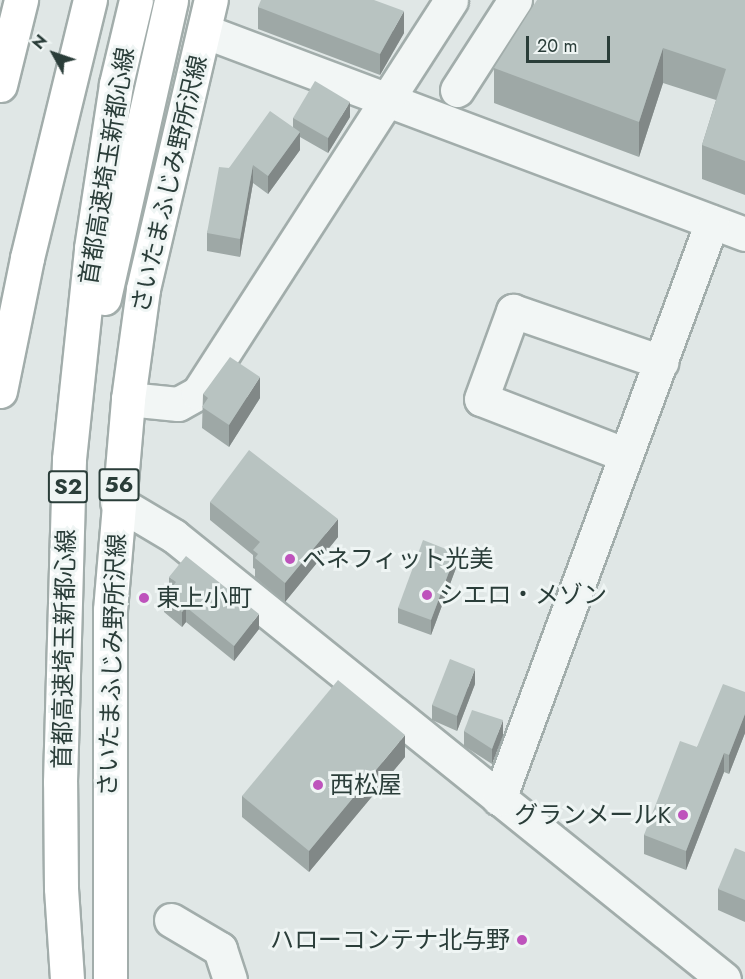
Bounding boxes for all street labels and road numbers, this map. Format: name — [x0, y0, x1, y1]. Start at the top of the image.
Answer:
street label: 首都高速埼玉新都心線 — [74, 45, 140, 287]
street label: さいたまふじみ野所沢線 — [125, 52, 213, 316]
road number: 56 — [98, 466, 140, 504]
road number: S2 — [47, 468, 89, 506]
street label: 首都高速埼玉新都心線 — [48, 529, 80, 769]
street label: さいたまふじみ野所沢線 — [93, 533, 131, 797]

